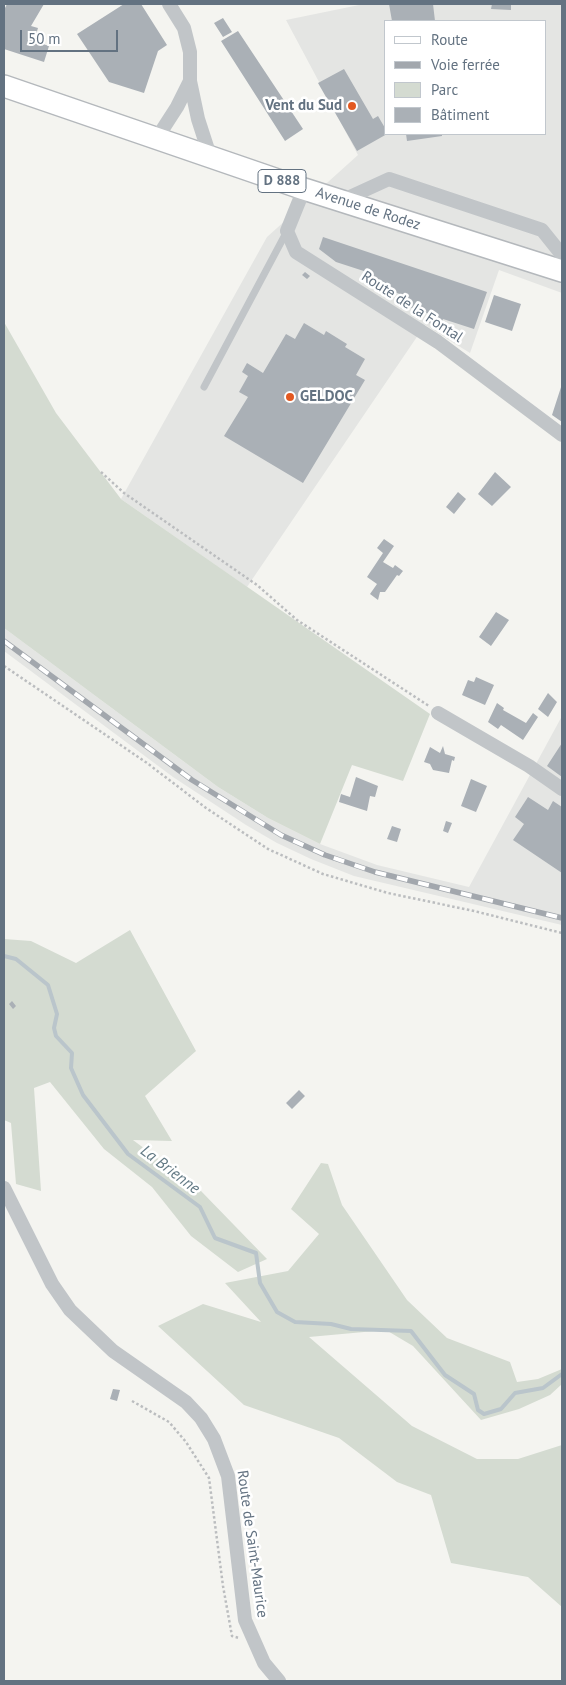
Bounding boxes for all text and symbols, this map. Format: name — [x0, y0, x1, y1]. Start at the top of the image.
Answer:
scale bar — [22, 20, 120, 52]
legend — [384, 20, 546, 135]
text: 50 m — [28, 29, 61, 48]
text: Route — [431, 30, 468, 49]
text: Voie ferrée — [431, 55, 500, 74]
text: Parc — [431, 80, 458, 99]
place label: Vent du Sud — [265, 97, 342, 115]
marker: Vent du Sud — [346, 100, 358, 112]
text: Bâtiment — [431, 105, 489, 124]
road number: D 888 — [258, 170, 306, 192]
street label: Avenue de Rodez — [313, 184, 423, 234]
street label: Route de la Fontal — [358, 268, 466, 346]
place label: GELDOC — [300, 388, 353, 406]
marker: GELDOC — [284, 391, 296, 403]
water label: La Brienne — [137, 1142, 203, 1198]
street label: Route de Saint-Maurice — [233, 1469, 271, 1619]

